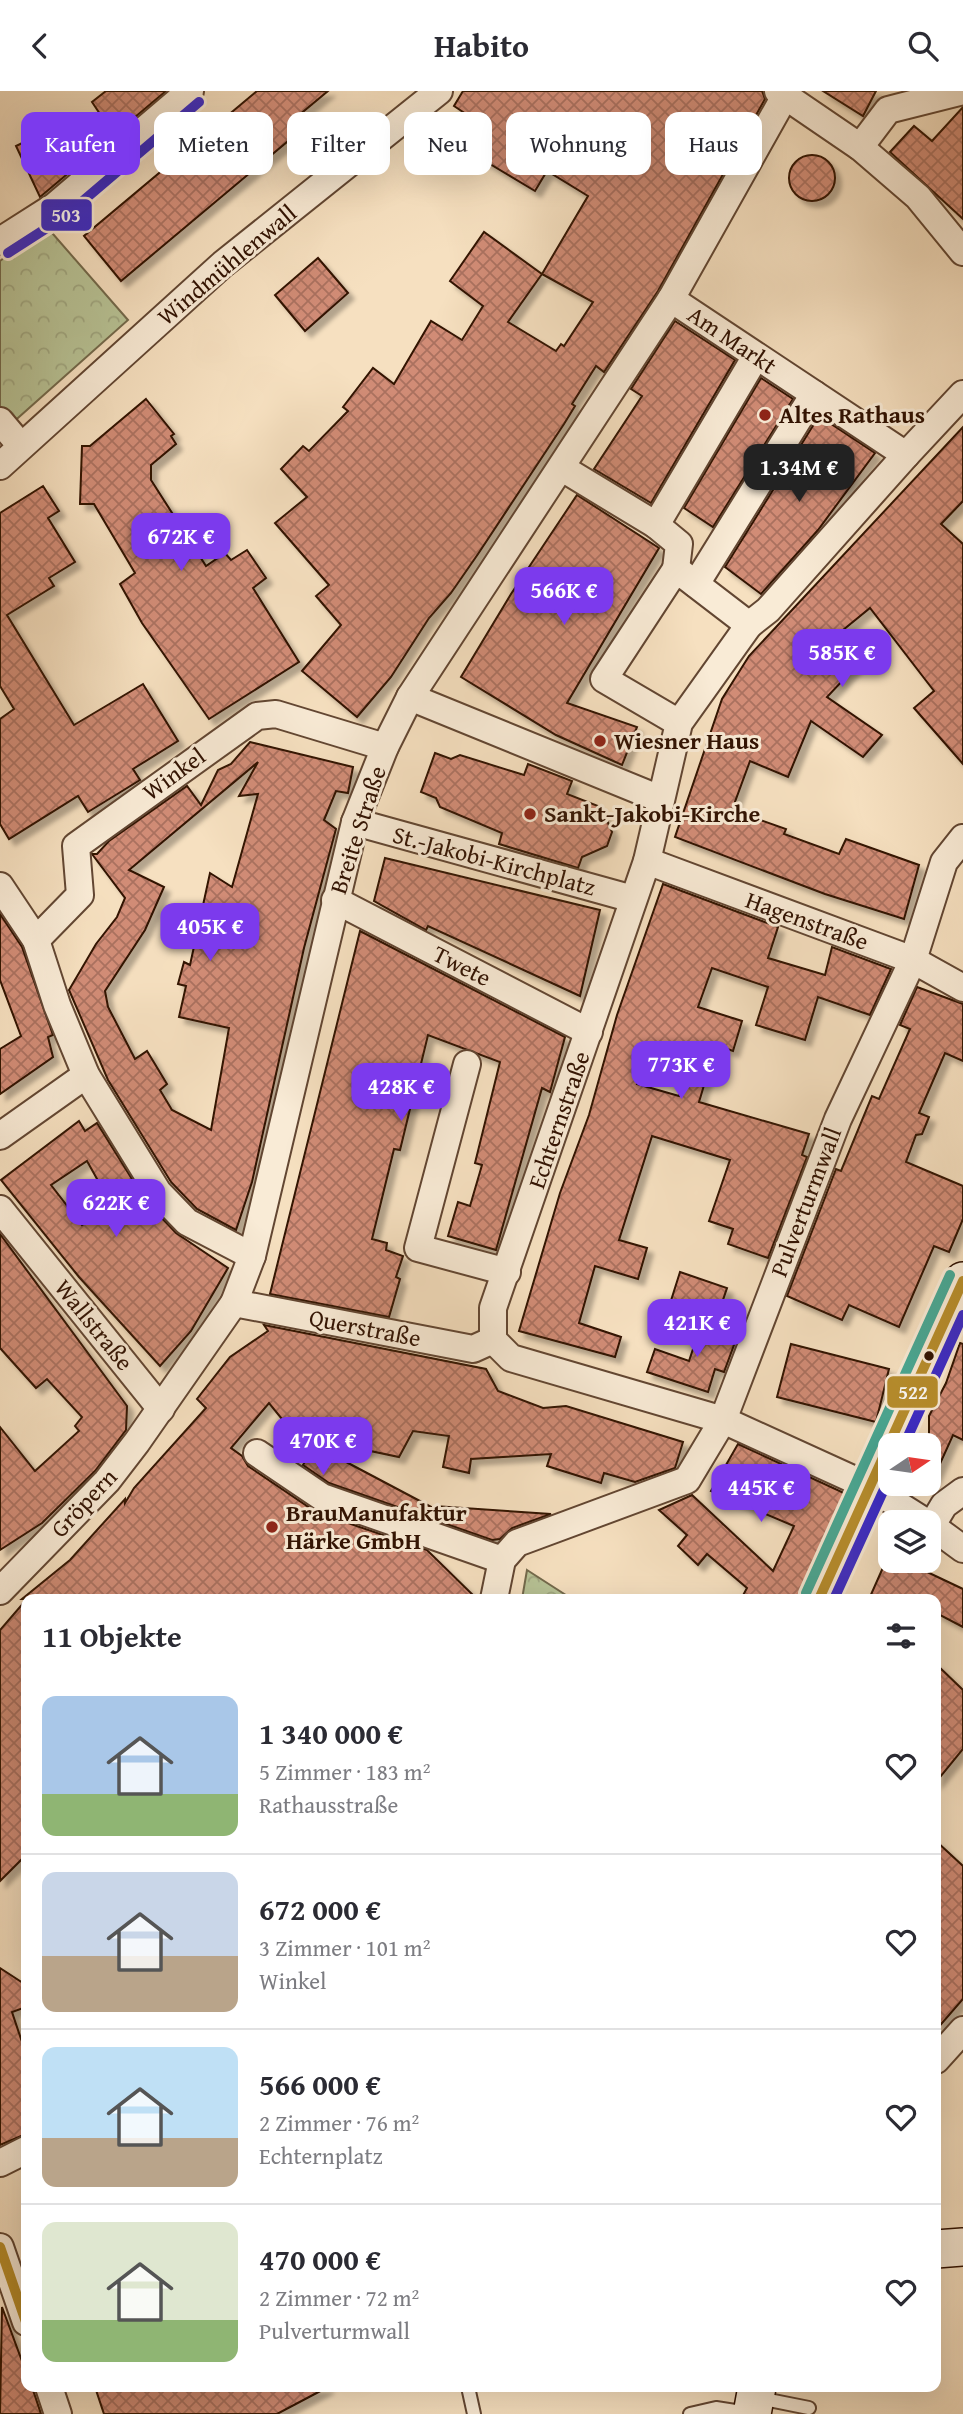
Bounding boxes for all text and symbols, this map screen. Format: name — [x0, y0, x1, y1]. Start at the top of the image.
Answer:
text: Habito — [434, 22, 529, 69]
icon: back — [21, 27, 59, 65]
icon: search — [904, 27, 942, 65]
chip: Kaufen — [21, 112, 140, 175]
chip: Mieten — [154, 112, 273, 175]
chip: Filter — [287, 112, 390, 175]
chip: Neu — [404, 112, 492, 175]
chip: Wohnung — [506, 112, 651, 175]
chip: Haus — [665, 112, 762, 175]
street label: Windmühlenwall — [149, 196, 304, 333]
line badge: 503 — [40, 198, 93, 232]
text: 503 — [51, 201, 81, 229]
street label: Am Markt — [681, 297, 784, 383]
place label: Altes Rathaus — [779, 397, 925, 432]
marker: Altes Rathaus — [757, 407, 773, 423]
pin: 1.34M € — [734, 445, 864, 504]
text: 1.34M € — [759, 450, 839, 483]
pin: 672K € — [124, 513, 238, 573]
text: 672K € — [147, 519, 215, 552]
pin: 566K € — [507, 567, 621, 627]
text: 566K € — [530, 573, 598, 606]
pin: 585K € — [785, 629, 899, 689]
text: 585K € — [808, 635, 876, 668]
place label: Wiesner Haus — [614, 723, 759, 758]
marker: Wiesner Haus — [592, 733, 608, 749]
street label: Winkel — [135, 739, 213, 808]
street label: Breite Straße — [320, 761, 395, 898]
place label: Sankt-Jakobi-Kirche — [544, 796, 760, 831]
marker: Sankt-Jakobi-Kirche — [522, 806, 538, 822]
street label: St.-Jakobi-Kirchplatz — [389, 817, 599, 904]
street label: Hagenstraße — [741, 882, 873, 959]
pin: 405K € — [153, 903, 267, 963]
text: 405K € — [176, 909, 244, 942]
street label: Twete — [427, 936, 497, 995]
pin: 773K € — [624, 1041, 738, 1101]
street label: Echternstraße — [519, 1046, 598, 1193]
text: 773K € — [647, 1047, 715, 1080]
pin: 428K € — [344, 1063, 458, 1123]
text: 428K € — [367, 1069, 435, 1102]
street label: Pulverturmwall — [761, 1122, 850, 1282]
pin: 622K € — [59, 1179, 173, 1239]
text: 622K € — [82, 1185, 150, 1218]
street label: Wallstraße — [47, 1271, 142, 1378]
pin: 421K € — [640, 1299, 754, 1359]
street label: Querstraße — [306, 1300, 424, 1355]
text: 421K € — [663, 1305, 731, 1338]
unlabelled marker — [922, 1349, 936, 1363]
line badge: 522 — [886, 1375, 939, 1409]
text: 522 — [898, 1378, 928, 1406]
pin: 470K € — [266, 1417, 380, 1477]
text: 470K € — [289, 1423, 357, 1456]
north arrow — [878, 1433, 942, 1496]
map controls — [878, 1433, 941, 1573]
street label: Gröpern — [42, 1460, 125, 1545]
pin: 445K € — [704, 1465, 818, 1524]
text: 445K € — [727, 1470, 795, 1503]
place label: BrauManufaktur Härke GmbH — [286, 1495, 467, 1558]
button: layers — [878, 1510, 941, 1573]
marker: BrauManufaktur Härke GmbH — [264, 1519, 280, 1535]
text: 11 Objekte — [42, 1614, 182, 1658]
icon: filters — [882, 1617, 920, 1655]
text: 1 340 000 € — [259, 1711, 403, 1755]
icon: home — [98, 1724, 182, 1808]
icon: heart — [882, 1747, 920, 1785]
text: 5 Zimmer · 183 m² — [259, 1755, 430, 1788]
text: Rathausstraße — [259, 1788, 398, 1821]
text: 672 000 € — [259, 1887, 381, 1931]
icon: home — [98, 1900, 182, 1984]
icon: heart — [882, 1923, 920, 1961]
text: 3 Zimmer · 101 m² — [259, 1931, 430, 1964]
text: Winkel — [259, 1964, 326, 1997]
text: 566 000 € — [259, 2062, 381, 2106]
icon: home — [98, 2075, 182, 2159]
icon: heart — [882, 2098, 920, 2136]
text: 2 Zimmer · 76 m² — [259, 2106, 419, 2139]
text: Echternplatz — [259, 2139, 383, 2172]
text: 470 000 € — [259, 2237, 381, 2281]
icon: home — [98, 2250, 182, 2334]
icon: heart — [882, 2273, 920, 2311]
text: 2 Zimmer · 72 m² — [259, 2281, 419, 2314]
text: Pulverturmwall — [259, 2314, 410, 2347]

